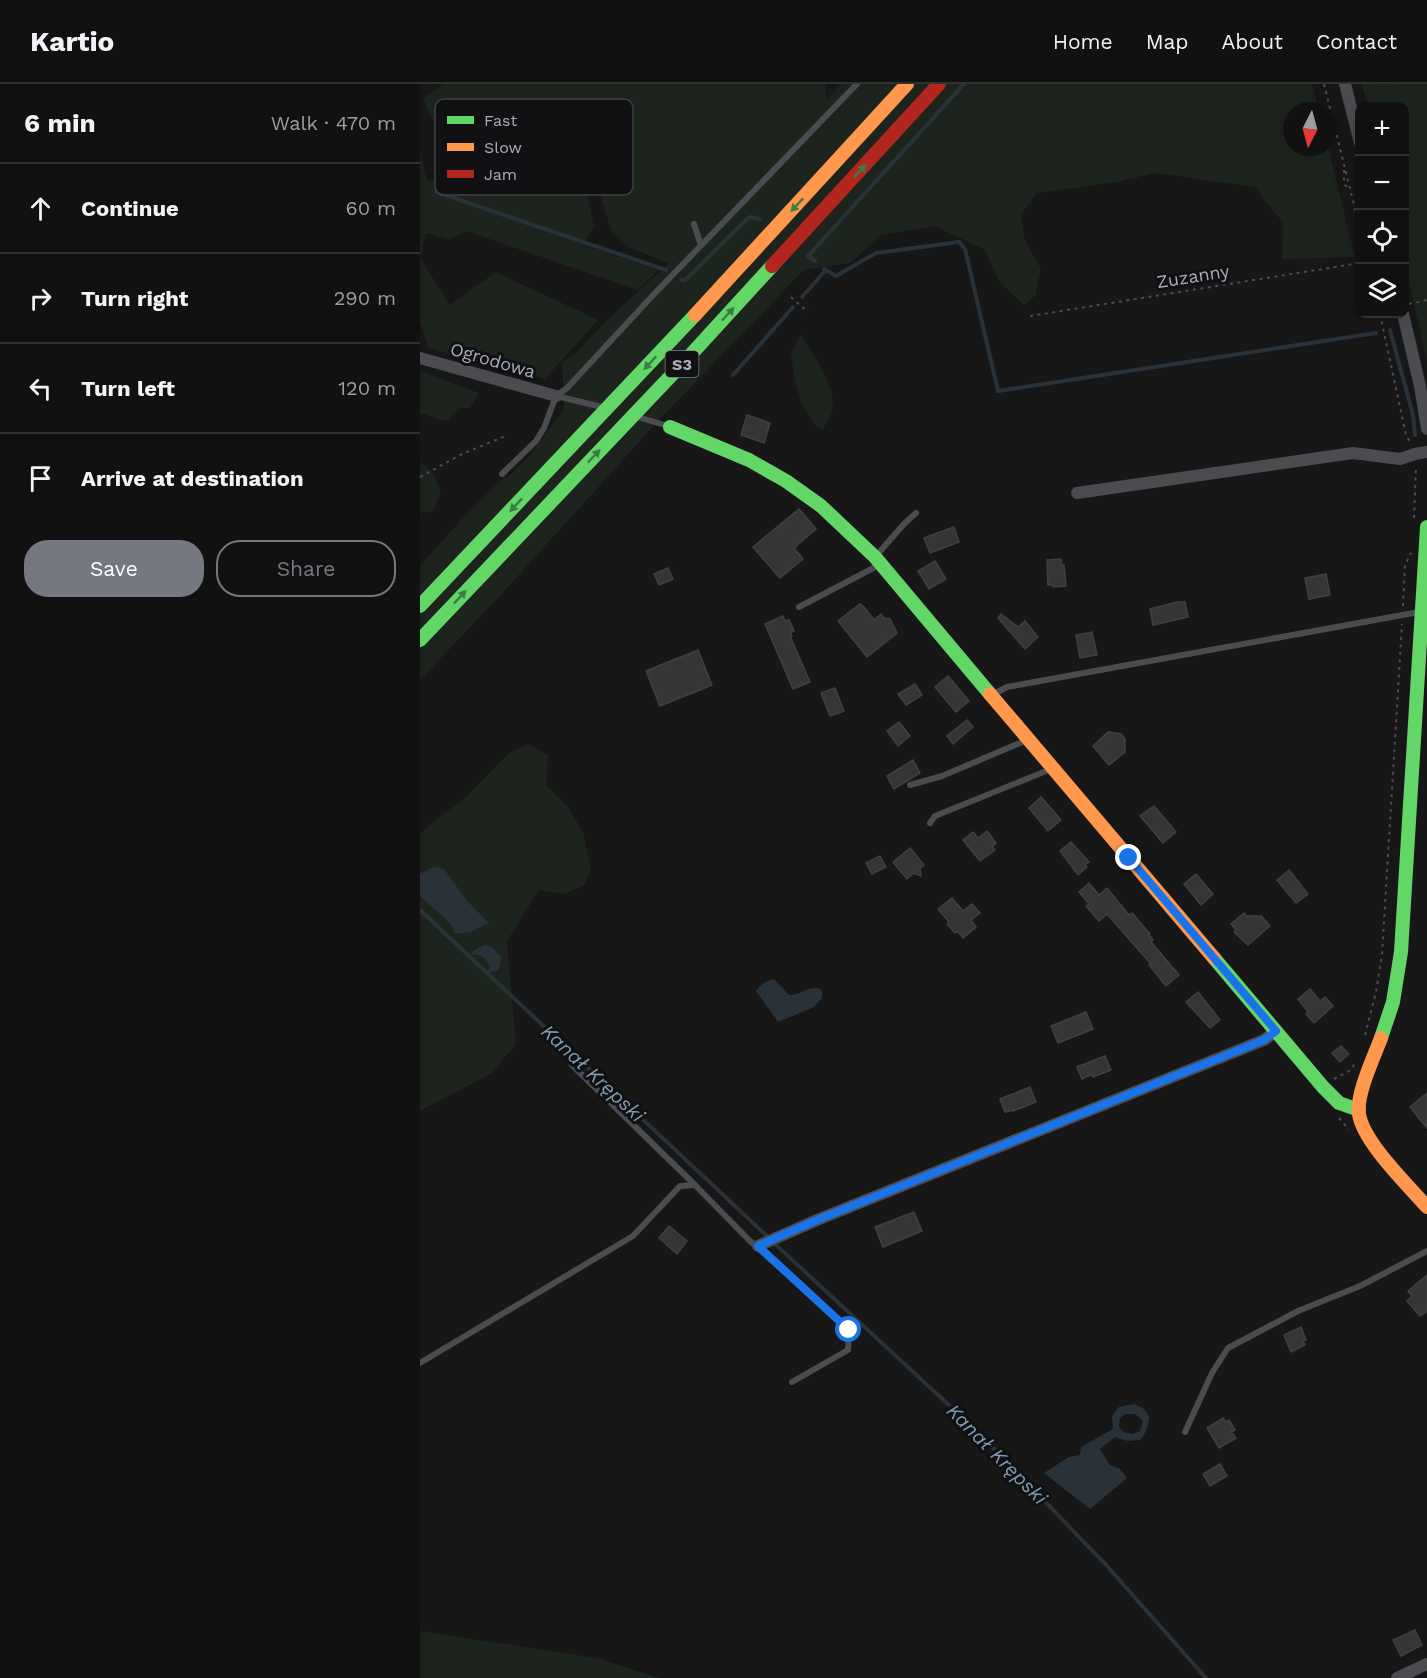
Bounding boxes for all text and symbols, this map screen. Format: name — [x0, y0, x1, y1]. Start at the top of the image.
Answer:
text: Kartio — [30, 25, 114, 58]
text: Home — [1053, 29, 1113, 54]
text: Map — [1146, 29, 1189, 54]
text: About — [1222, 29, 1283, 54]
text: Contact — [1316, 29, 1397, 54]
legend — [435, 99, 633, 195]
north arrow — [1283, 102, 1337, 156]
map controls — [1355, 102, 1409, 318]
button: + — [1355, 102, 1409, 156]
text: 6 min — [24, 108, 96, 138]
text: Walk · 470 m — [271, 111, 396, 135]
text: Fast — [484, 111, 517, 130]
text: Slow — [484, 138, 522, 157]
button: − — [1355, 156, 1409, 210]
one-way arrow — [853, 163, 867, 178]
text: Jam — [484, 165, 517, 184]
icon: ahead — [24, 192, 57, 225]
text: Continue — [81, 196, 179, 221]
text: 60 m — [346, 196, 396, 220]
one-way arrow — [790, 198, 804, 213]
button: locate — [1355, 210, 1409, 264]
street label: Zuzanny — [1155, 260, 1232, 292]
button: layers — [1355, 264, 1409, 318]
icon: right — [24, 282, 57, 315]
text: Turn right — [81, 286, 188, 311]
text: 290 m — [334, 286, 396, 310]
one-way arrow — [721, 307, 734, 322]
street label: Ogrodowa — [448, 338, 538, 382]
road number: S3 — [666, 351, 698, 377]
one-way arrow — [643, 356, 657, 371]
icon: left — [24, 372, 57, 405]
text: Turn left — [81, 376, 175, 401]
text: 120 m — [338, 376, 396, 400]
one-way arrow — [587, 449, 601, 463]
icon: arrive — [24, 462, 57, 495]
text: Arrive at destination — [81, 466, 304, 491]
one-way arrow — [510, 497, 523, 512]
button: Save — [24, 540, 204, 597]
button: Share — [216, 540, 396, 597]
one-way arrow — [453, 590, 467, 605]
route end — [1115, 844, 1141, 870]
water label: Kanał Krępski — [536, 1019, 650, 1128]
route start — [835, 1316, 861, 1342]
water label: Kanał Krępski — [942, 1399, 1053, 1510]

